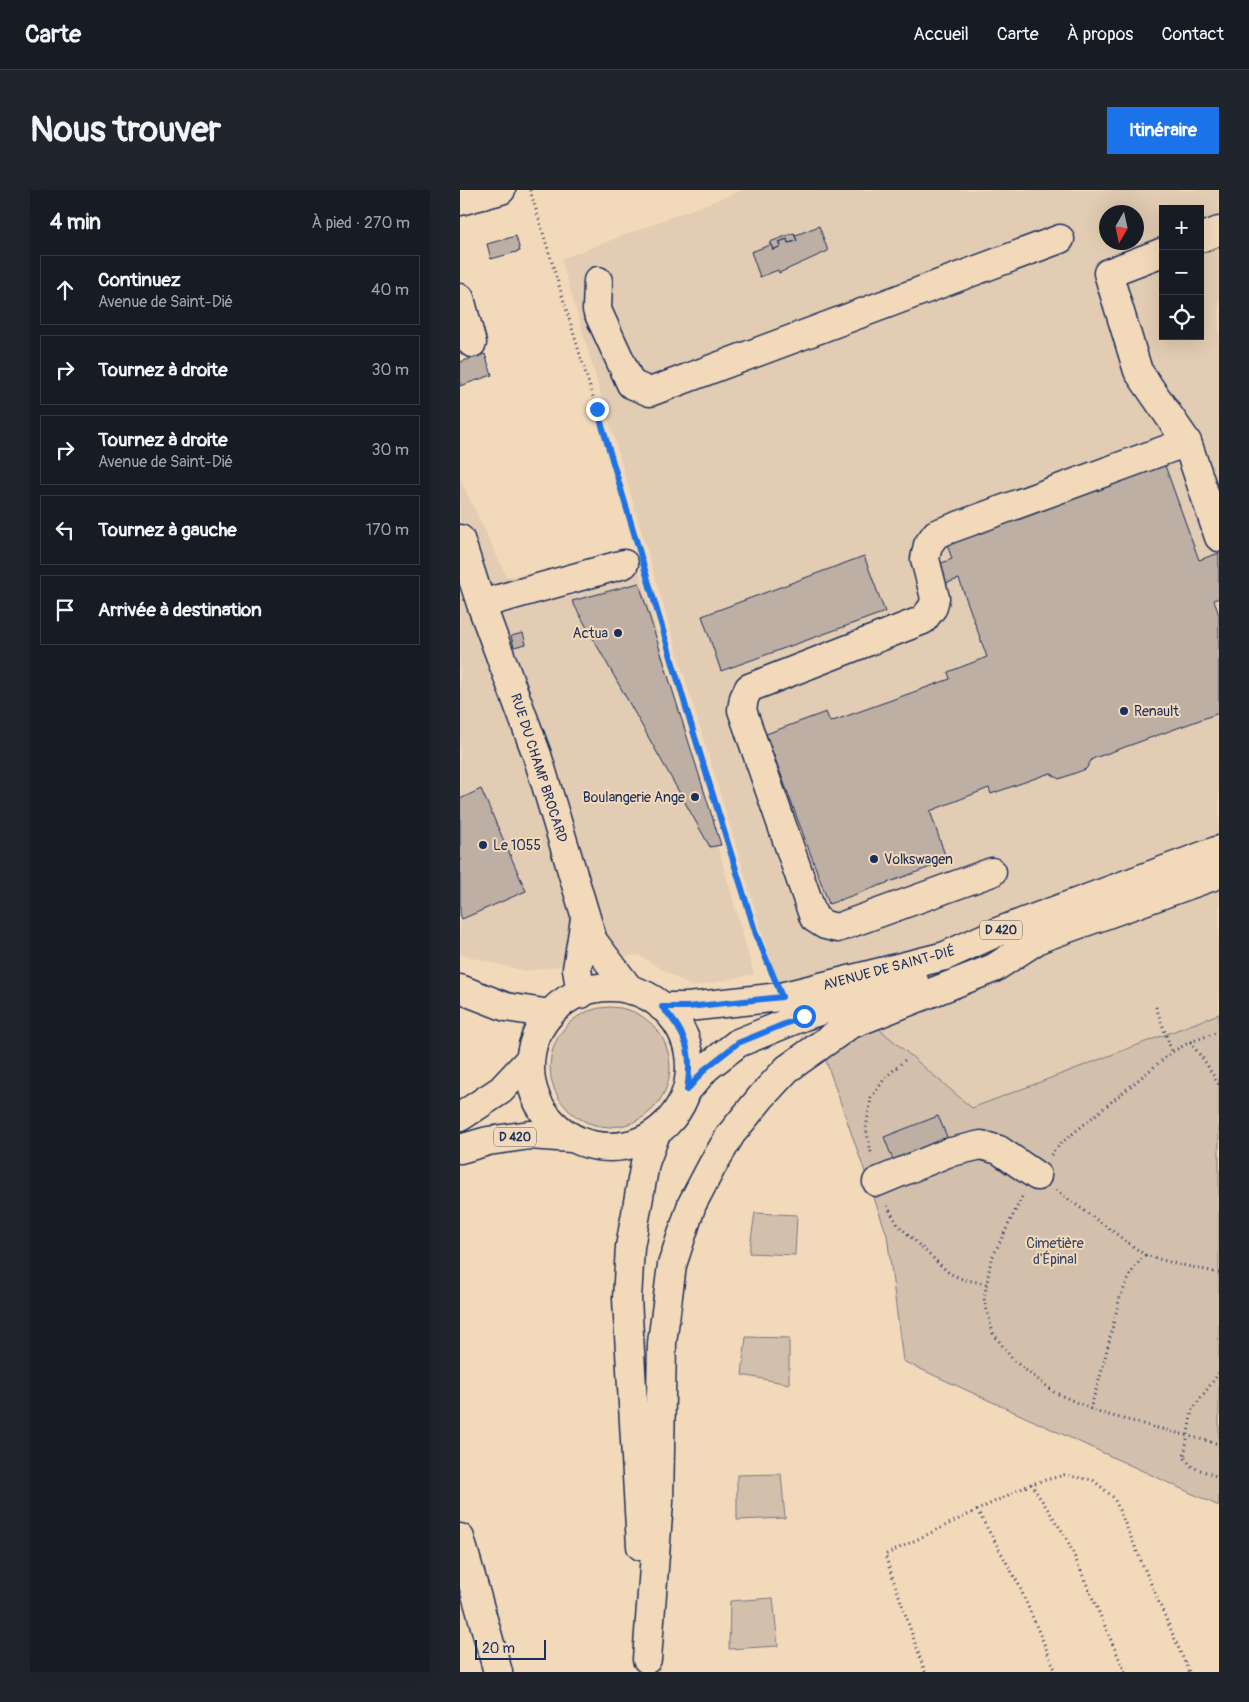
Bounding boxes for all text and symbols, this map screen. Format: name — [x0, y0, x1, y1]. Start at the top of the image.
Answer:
text: Carte — [25, 20, 81, 49]
text: Accueil — [913, 23, 969, 46]
text: Carte — [997, 23, 1039, 46]
text: À propos — [1067, 23, 1133, 46]
text: Contact — [1161, 23, 1224, 46]
button: Itinéraire — [1107, 107, 1219, 154]
text: Nous trouver — [30, 108, 221, 152]
north arrow — [1099, 205, 1144, 250]
map controls — [1159, 205, 1204, 340]
button: + — [1159, 205, 1204, 250]
text: 4 min — [50, 209, 101, 236]
text: À pied · 270 m — [312, 213, 410, 233]
button: − — [1159, 250, 1204, 295]
text: Continuez — [98, 268, 181, 292]
icon: ahead — [51, 276, 79, 304]
text: 40 m — [371, 280, 409, 300]
text: Avenue de Saint-Dié — [98, 292, 233, 312]
button: locate — [1159, 295, 1204, 340]
icon: right — [51, 356, 79, 384]
text: Tournez à droite — [98, 358, 228, 382]
text: 30 m — [371, 360, 409, 380]
route end — [586, 398, 609, 421]
text: Tournez à droite — [98, 428, 228, 452]
icon: right — [51, 436, 79, 464]
text: 30 m — [371, 440, 409, 460]
text: Avenue de Saint-Dié — [98, 452, 233, 472]
icon: left — [51, 516, 79, 544]
text: Tournez à gauche — [98, 518, 237, 542]
text: 170 m — [366, 520, 409, 540]
icon: arrive — [51, 596, 79, 624]
text: Arrivée à destination — [98, 598, 262, 622]
place label: Actua — [573, 625, 608, 642]
marker: Actua — [612, 627, 624, 639]
street label: RUE DU CHAMP BROCARD — [507, 691, 571, 845]
place label: Renault — [1134, 703, 1179, 720]
marker: Renault — [1118, 705, 1130, 717]
place label: Boulangerie Ange — [583, 789, 685, 806]
marker: Boulangerie Ange — [689, 791, 701, 803]
place label: Le 1055 — [493, 837, 541, 854]
marker: Le 1055 — [477, 839, 489, 851]
place label: Volkswagen — [884, 851, 953, 868]
marker: Volkswagen — [868, 853, 880, 865]
road number: D 420 — [980, 920, 1022, 940]
street label: AVENUE DE SAINT-DIÉ — [821, 941, 957, 994]
route start — [793, 1005, 816, 1028]
road number: D 420 — [494, 1128, 536, 1146]
park label: Cimetière d'Épinal — [1026, 1235, 1084, 1268]
scale bar — [475, 1637, 546, 1660]
text: 20 m — [482, 1640, 515, 1657]

